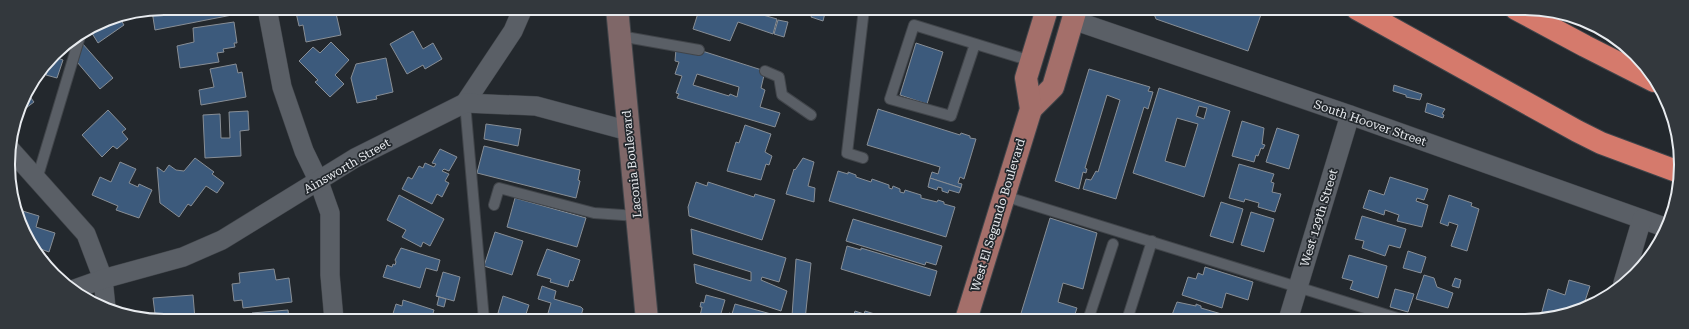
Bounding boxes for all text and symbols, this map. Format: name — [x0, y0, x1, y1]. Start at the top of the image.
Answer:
street label: South Hoover Street — [1312, 97, 1428, 149]
street label: Laconia Boulevard — [619, 109, 645, 218]
street label: Ainsworth Street — [301, 135, 393, 196]
street label: West El Segundo Boulevard — [968, 137, 1028, 293]
street label: West 129th Street — [1297, 167, 1341, 268]

